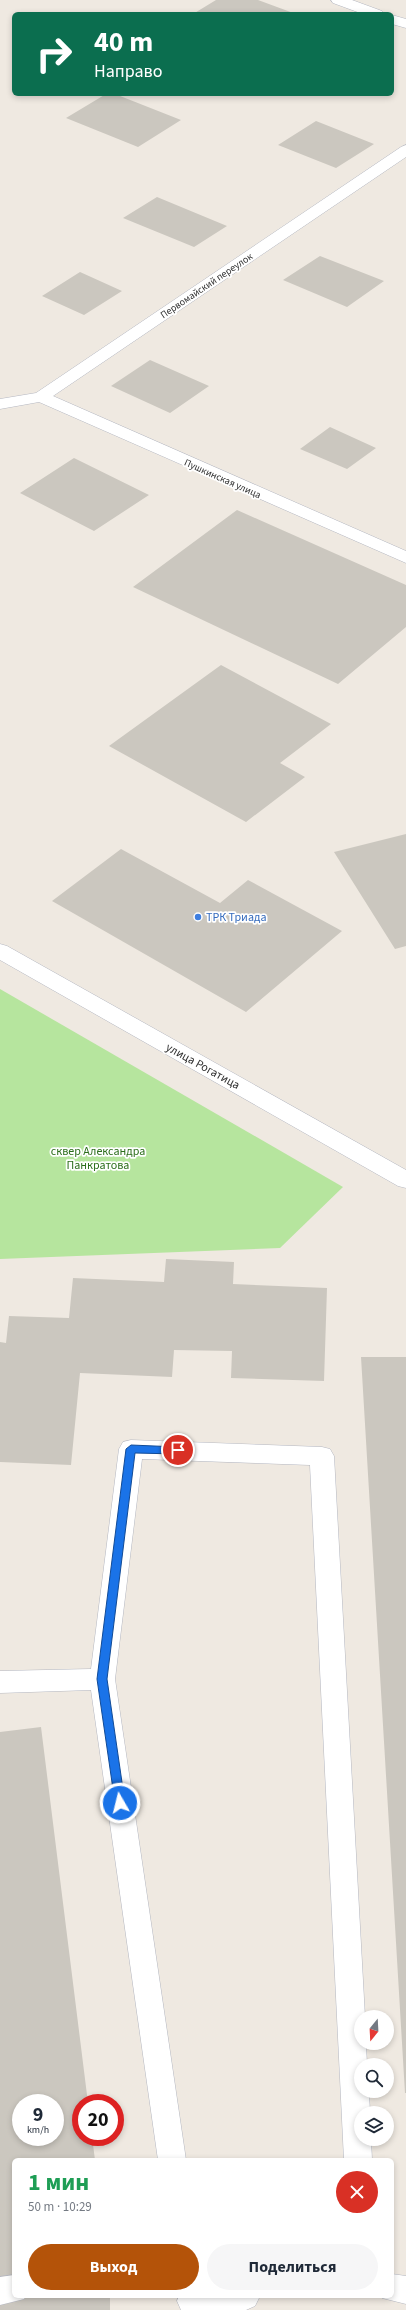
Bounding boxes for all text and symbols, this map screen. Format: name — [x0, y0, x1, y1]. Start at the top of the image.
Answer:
text: 40 m — [94, 22, 153, 62]
icon: right — [28, 28, 80, 80]
text: Направо — [94, 59, 162, 84]
street label: Первомайский переулок — [158, 250, 256, 322]
street label: Пушкинская улица — [182, 456, 263, 502]
place label: ТРК Триада — [206, 909, 266, 926]
marker: ТРК Триада — [193, 912, 203, 922]
street label: улица Рогатица — [163, 1039, 243, 1094]
park label: сквер Александра Панкратова — [51, 1143, 145, 1174]
pin — [161, 1433, 195, 1467]
icon: arrive — [167, 1439, 189, 1461]
position arrow — [99, 1782, 141, 1824]
north arrow — [354, 2010, 394, 2050]
map controls — [354, 2010, 394, 2146]
button: search — [354, 2058, 394, 2098]
speed limit sign: 20 — [72, 2094, 124, 2146]
text: 9 — [33, 2101, 43, 2129]
button: layers — [354, 2106, 394, 2146]
text: km/h — [27, 2123, 49, 2137]
text: 1 мин — [28, 2165, 89, 2200]
button: close — [336, 2171, 378, 2213]
text: 50 m · 10:29 — [28, 2198, 92, 2216]
button: Выход — [28, 2244, 199, 2290]
button: Поделиться — [207, 2244, 378, 2290]

